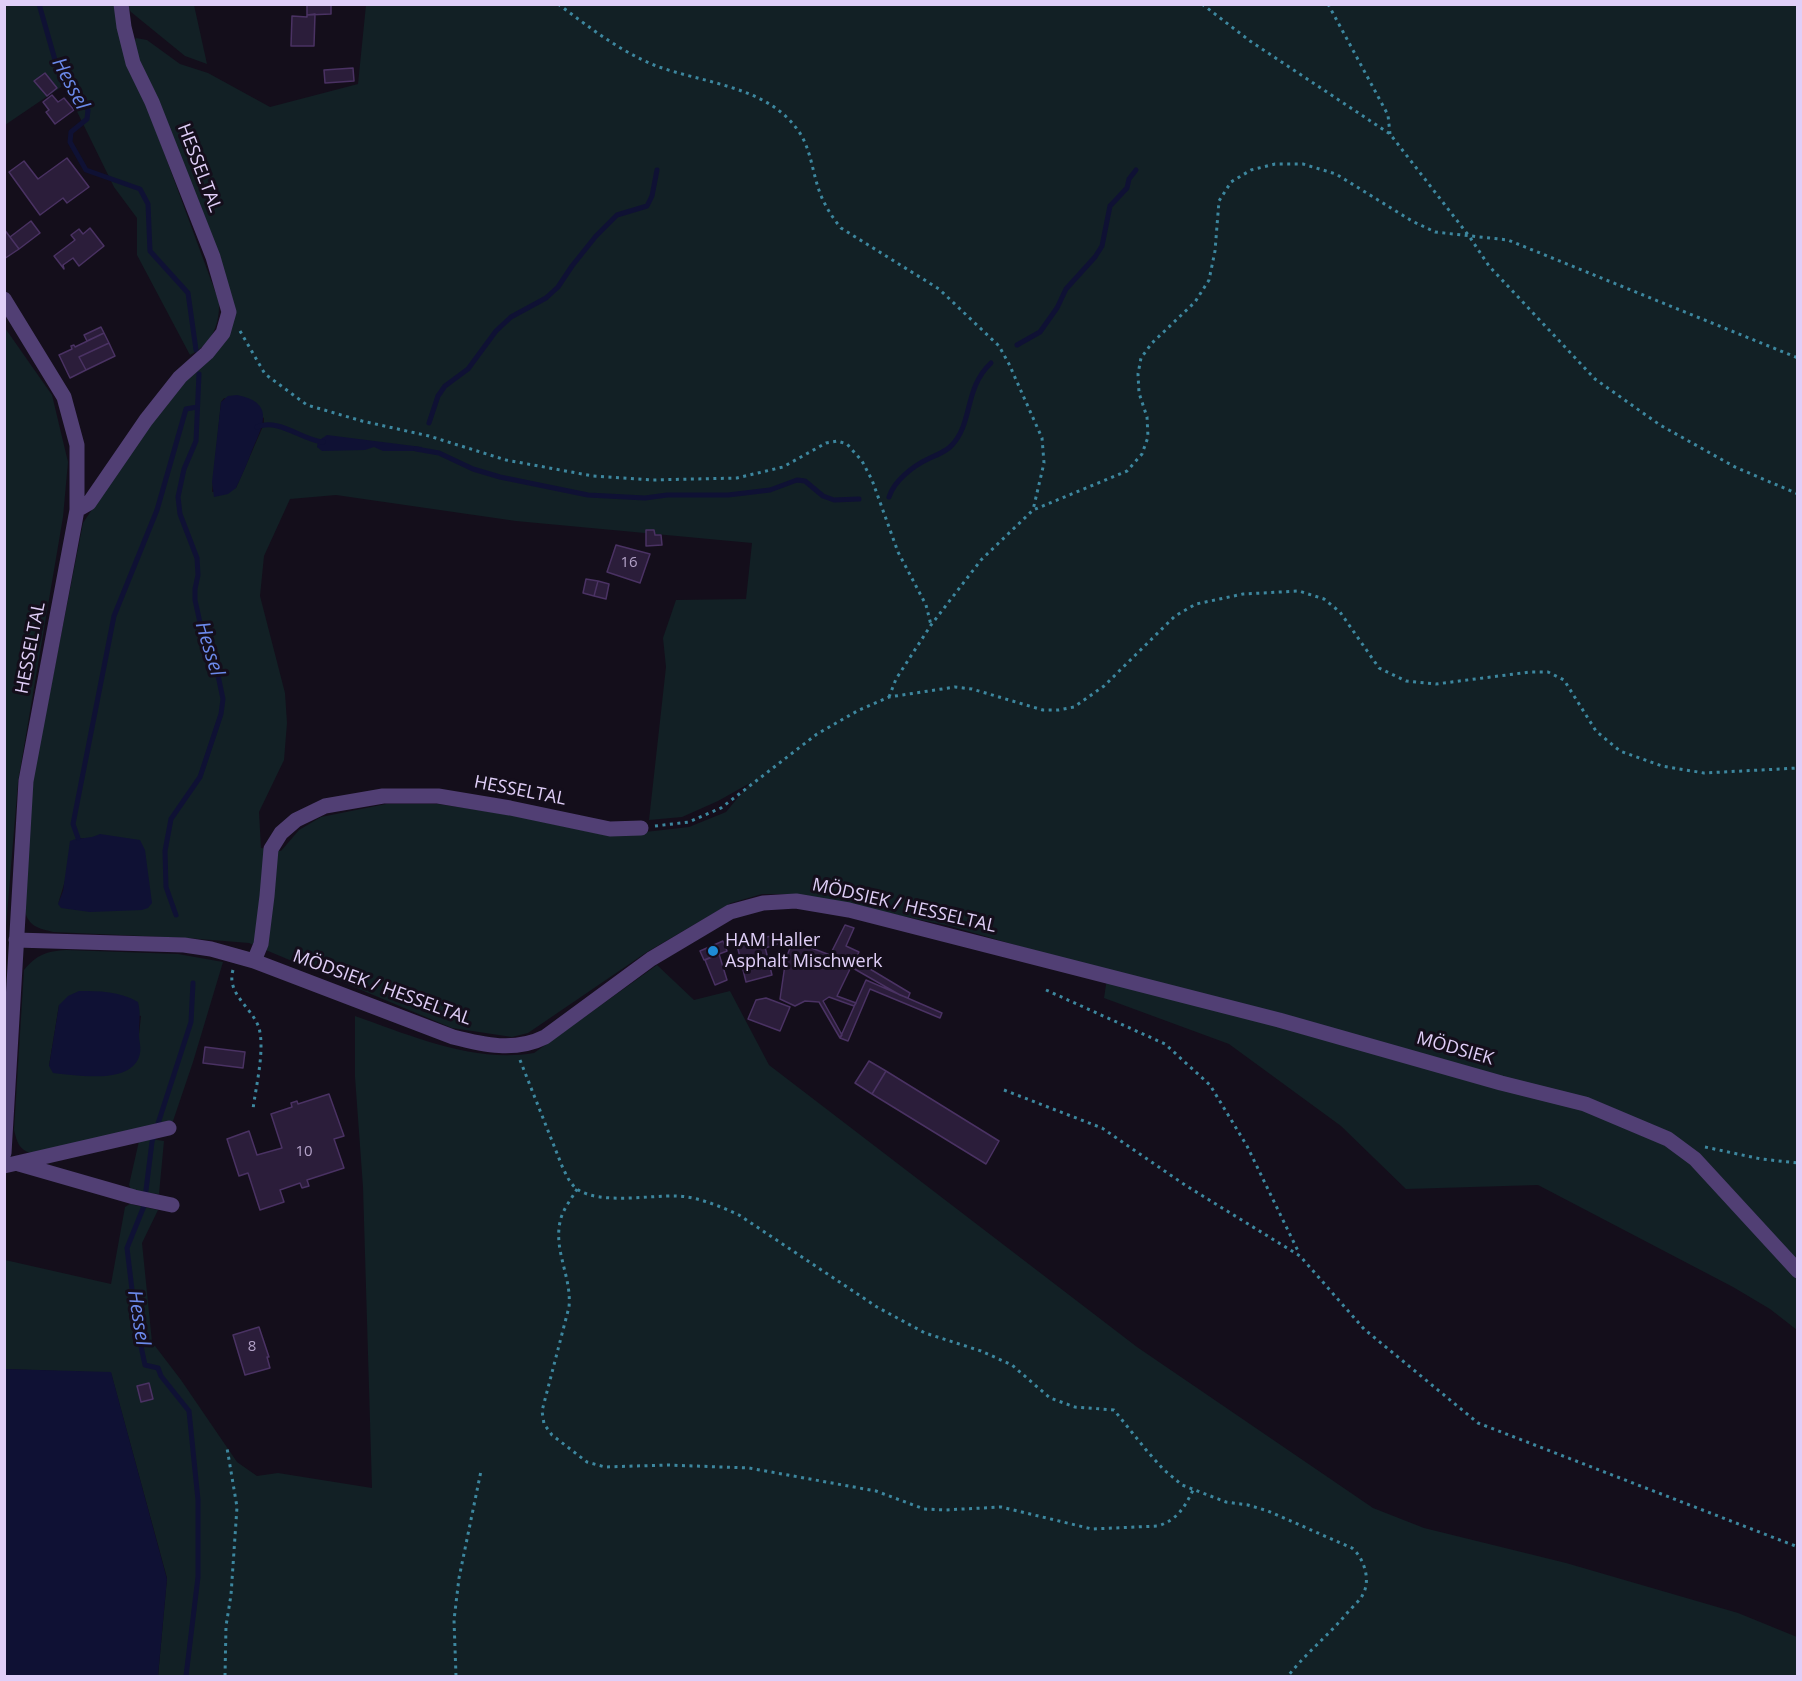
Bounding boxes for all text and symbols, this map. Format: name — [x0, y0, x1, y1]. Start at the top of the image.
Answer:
water label: Hessel — [46, 54, 94, 114]
street label: HESSELTAL — [172, 121, 226, 215]
house number: 16 — [620, 554, 638, 572]
street label: HESSELTAL — [12, 600, 50, 696]
water label: Hessel — [189, 619, 229, 679]
street label: HESSELTAL — [472, 772, 568, 810]
street label: MÖDSIEK / HESSELTAL — [810, 874, 998, 938]
place label: HAM Haller Asphalt Mischwerk — [725, 930, 882, 972]
marker: HAM Haller Asphalt Mischwerk — [706, 944, 720, 958]
street label: MÖDSIEK / HESSELTAL — [290, 946, 474, 1030]
street label: MÖDSIEK — [1414, 1028, 1496, 1070]
house number: 10 — [295, 1143, 313, 1161]
water label: Hessel — [122, 1289, 154, 1347]
house number: 8 — [248, 1338, 256, 1356]

